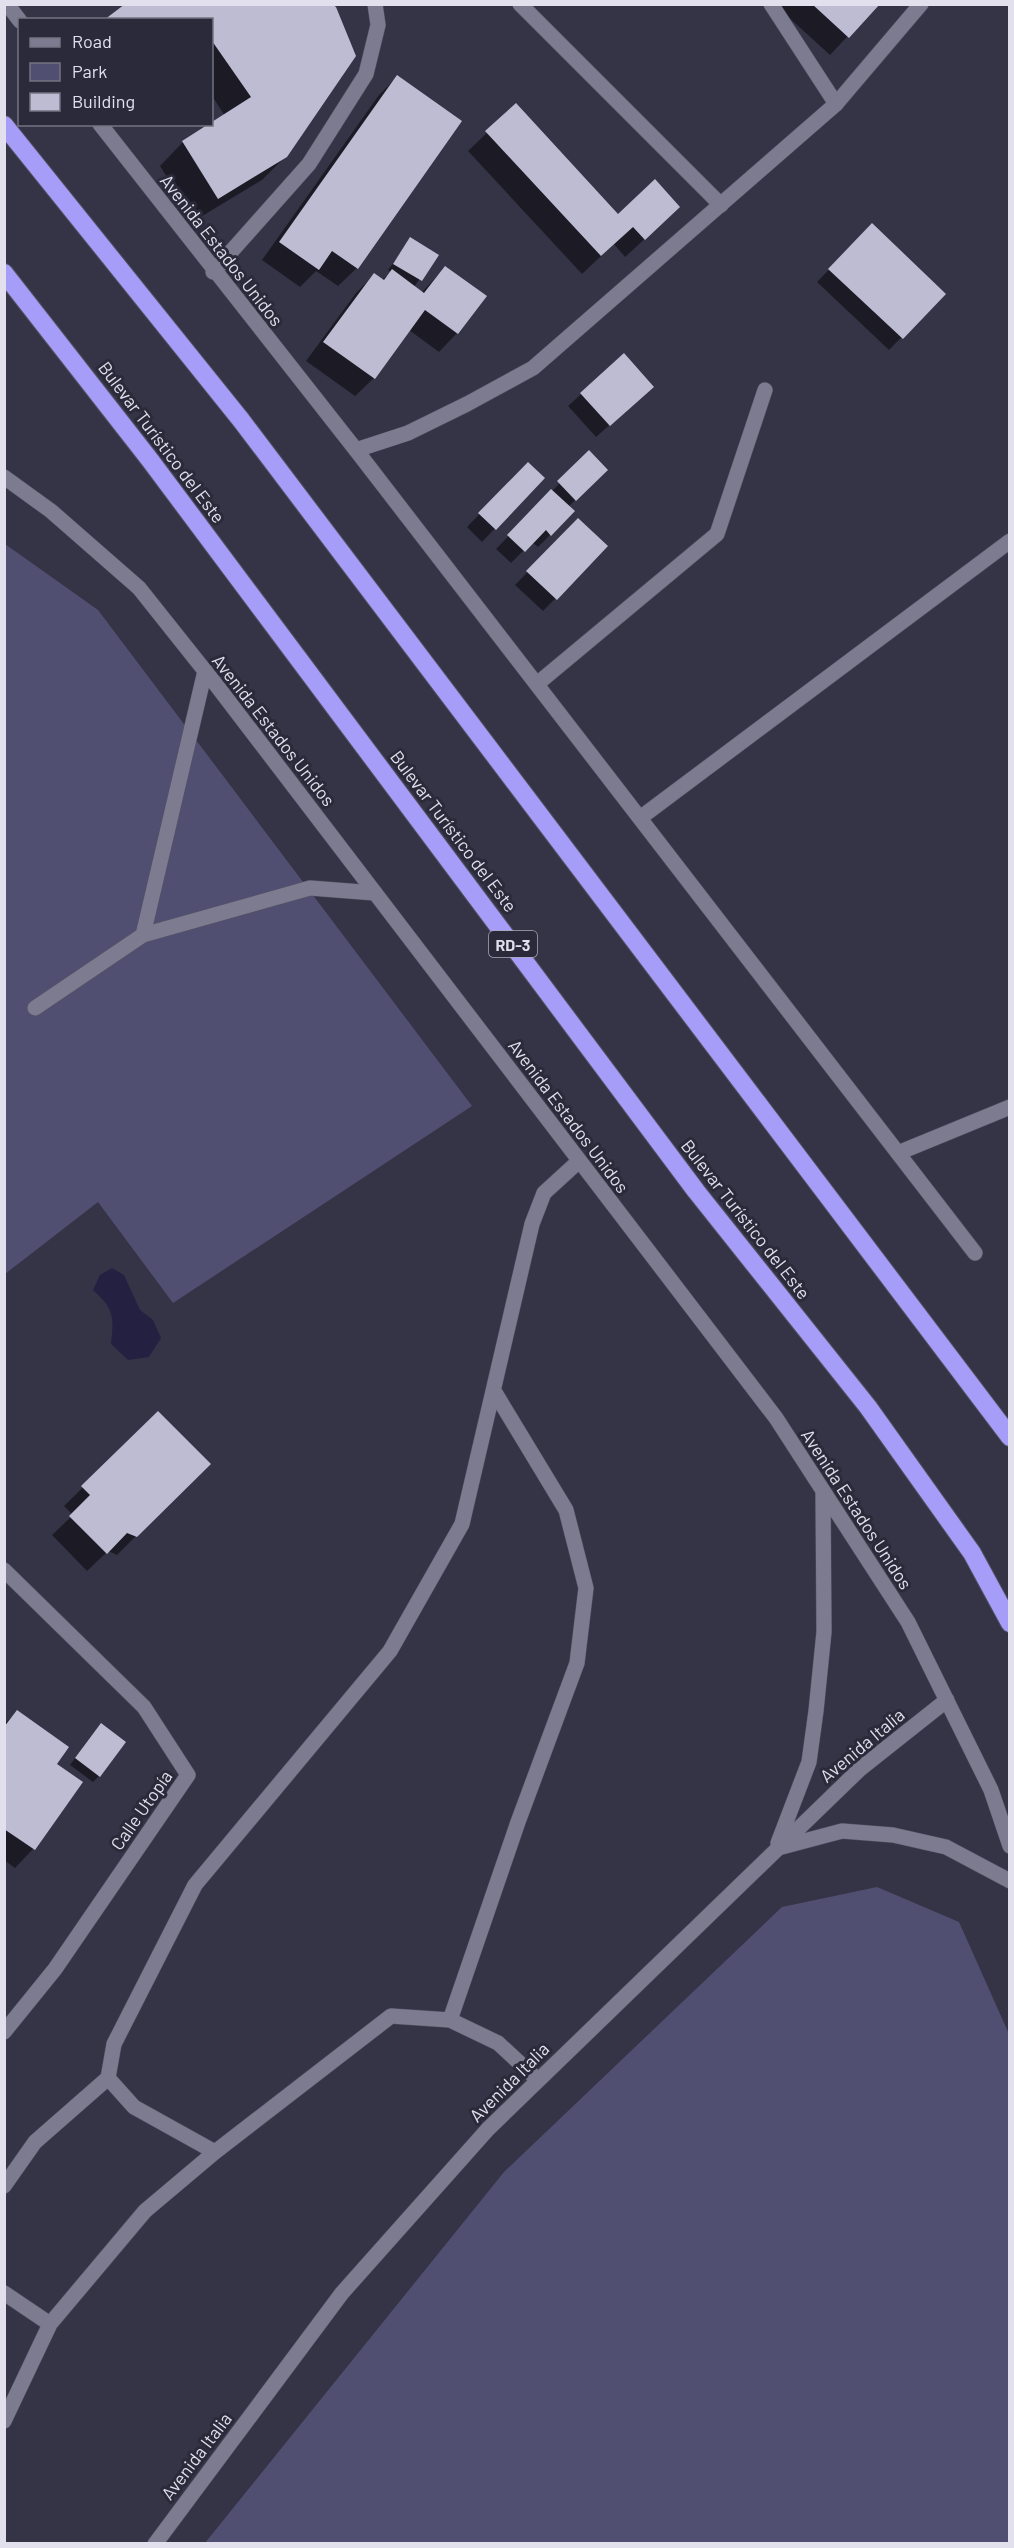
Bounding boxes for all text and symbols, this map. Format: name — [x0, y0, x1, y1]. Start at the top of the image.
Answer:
legend — [18, 18, 213, 126]
text: Road — [72, 30, 112, 52]
text: Park — [72, 60, 107, 82]
text: Building — [72, 90, 135, 112]
street label: Avenida Estados Unidos — [156, 170, 288, 330]
street label: Bulevar Turístico del Este — [94, 357, 230, 527]
street label: Avenida Estados Unidos — [208, 650, 340, 810]
street label: Bulevar Turístico del Este — [386, 746, 522, 916]
road number: RD-3 — [489, 931, 537, 957]
street label: Avenida Estados Unidos — [504, 1035, 634, 1197]
street label: Bulevar Turístico del Este — [677, 1135, 815, 1303]
street label: Avenida Estados Unidos — [797, 1425, 917, 1593]
street label: Avenida Italia — [815, 1703, 909, 1787]
street label: Calle Utopía — [106, 1766, 176, 1854]
street label: Avenida Italia — [465, 2038, 553, 2126]
street label: Avenida Italia — [156, 2408, 236, 2504]

